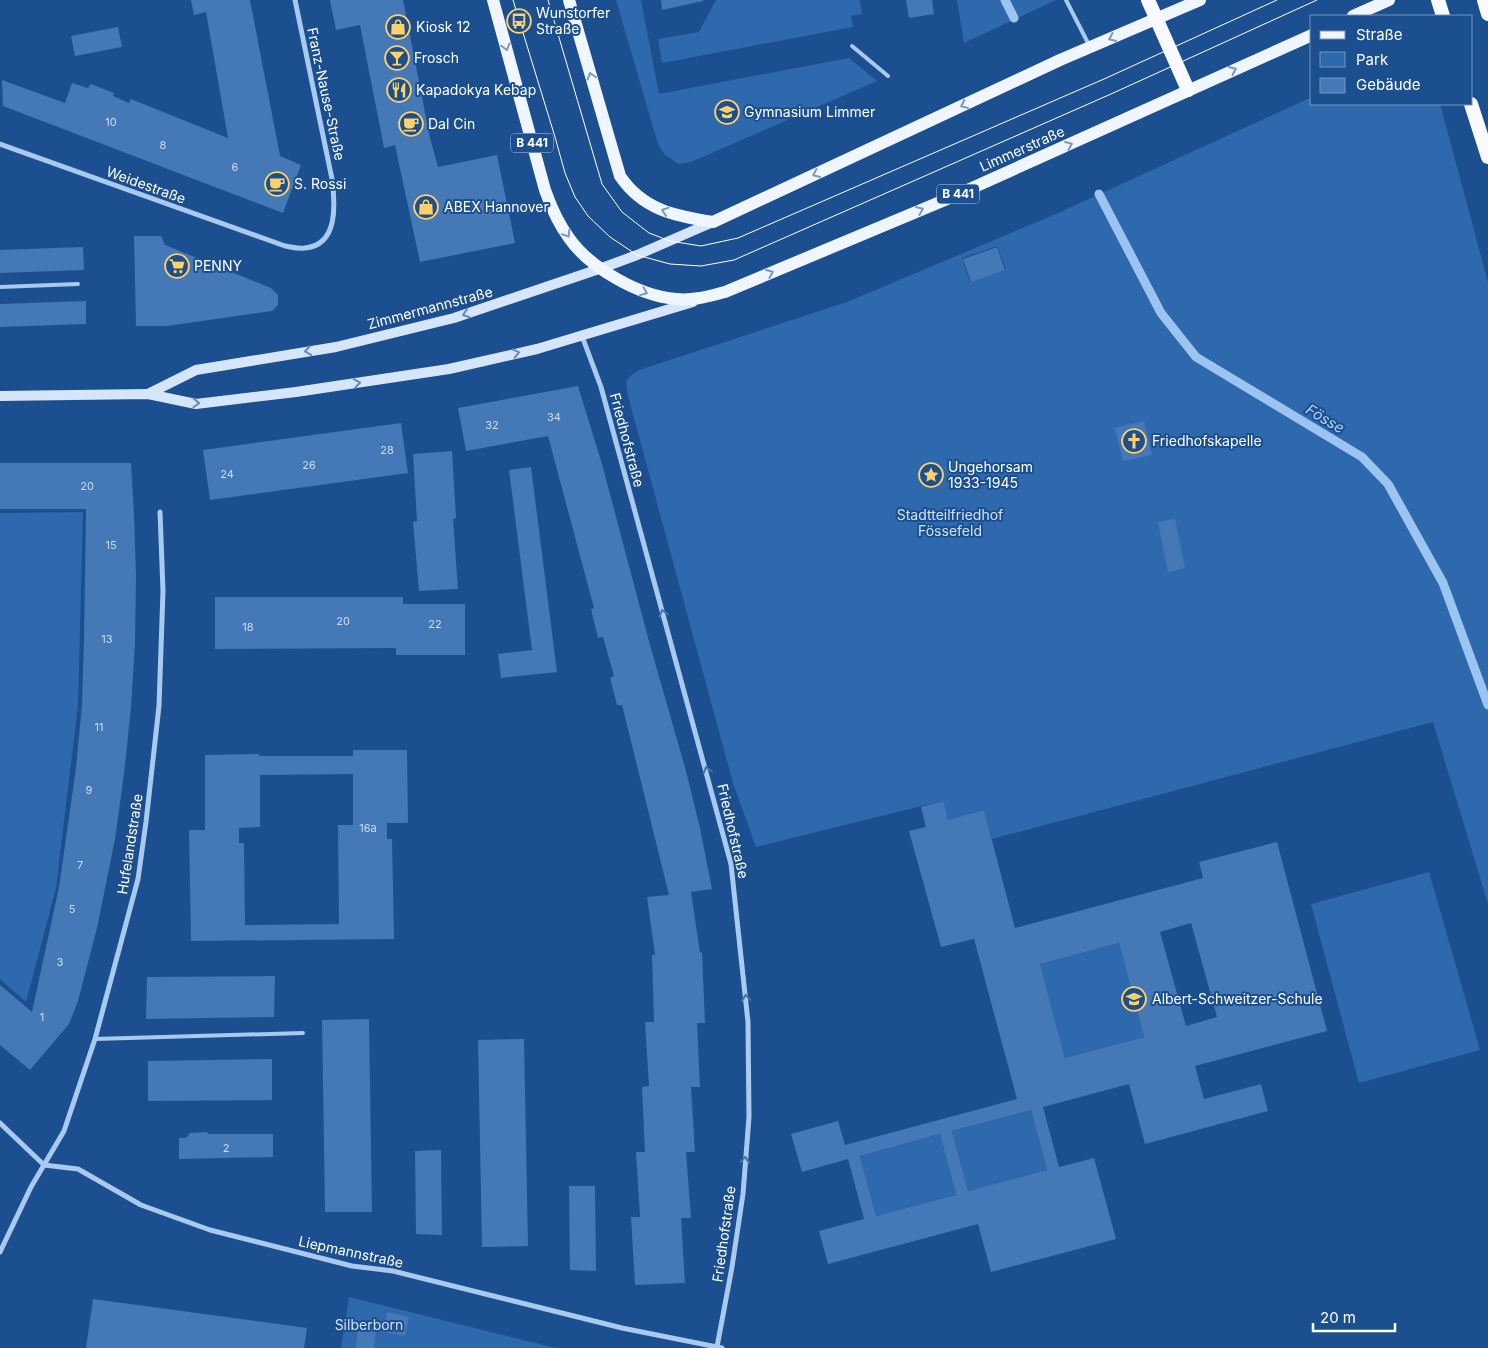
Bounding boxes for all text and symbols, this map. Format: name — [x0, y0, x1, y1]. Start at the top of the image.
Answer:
place label: Wunstorfer Straße — [536, 4, 610, 37]
bus stop icon: Wunstorfer Straße — [506, 8, 532, 34]
shop icon: Kiosk 12 — [385, 14, 411, 40]
legend — [1310, 15, 1473, 105]
place label: Kiosk 12 — [416, 18, 471, 35]
text: Straße — [1356, 25, 1403, 44]
street label: Franz-Nause-Straße — [304, 26, 349, 162]
one-way arrow — [1108, 31, 1117, 42]
one-way arrow — [500, 42, 510, 51]
bar icon: Frosch — [384, 45, 410, 71]
place label: Frosch — [414, 49, 459, 66]
text: Park — [1356, 50, 1389, 69]
one-way arrow — [1228, 66, 1237, 77]
one-way arrow — [586, 73, 596, 81]
text: Gebäude — [1356, 75, 1421, 94]
restaurant icon: Kapadokya Kebap — [386, 77, 412, 103]
place label: Kapadokya Kebap — [416, 81, 536, 98]
school or university icon: Gymnasium Limmer — [714, 99, 740, 125]
one-way arrow — [960, 99, 969, 110]
place label: Gymnasium Limmer — [744, 103, 875, 120]
cafe icon: Dal Cin — [398, 111, 424, 137]
house number: 10 — [105, 115, 117, 129]
place label: Dal Cin — [428, 115, 475, 132]
street label: Limmerstraße — [977, 122, 1067, 175]
road number: B 441 — [511, 134, 553, 152]
house number: 8 — [160, 138, 167, 152]
one-way arrow — [1064, 141, 1073, 151]
house number: 6 — [232, 160, 239, 174]
street label: Weidestraße — [104, 162, 188, 207]
one-way arrow — [812, 168, 821, 178]
cafe icon: S. Rossi — [264, 171, 290, 197]
place label: S. Rossi — [294, 175, 346, 192]
road number: B 441 — [937, 184, 979, 203]
shop icon: ABEX Hannover — [413, 194, 439, 220]
place label: ABEX Hannover — [444, 198, 549, 215]
one-way arrow — [915, 206, 924, 216]
one-way arrow — [662, 207, 670, 217]
one-way arrow — [560, 228, 570, 237]
supermarket icon: PENNY — [164, 253, 190, 279]
place label: PENNY — [194, 257, 242, 274]
one-way arrow — [765, 269, 774, 280]
street label: Zimmermannstraße — [365, 283, 494, 332]
one-way arrow — [639, 285, 648, 296]
one-way arrow — [463, 309, 471, 319]
one-way arrow — [304, 346, 313, 356]
one-way arrow — [512, 348, 521, 359]
one-way arrow — [352, 378, 361, 388]
street label: Friedhofstraße — [607, 391, 648, 489]
one-way arrow — [192, 397, 200, 408]
water label: Fösse — [1302, 400, 1348, 437]
house number: 34 — [547, 410, 561, 424]
house number: 32 — [485, 418, 499, 432]
church icon: Friedhofskapelle — [1121, 428, 1147, 454]
place label: Friedhofskapelle — [1152, 432, 1262, 449]
house number: 28 — [380, 443, 394, 457]
house number: 26 — [302, 458, 316, 472]
place label: Ungehorsam 1933-1945 — [948, 458, 1033, 491]
place icon: Ungehorsam 1933-1945 — [918, 462, 944, 488]
house number: 24 — [220, 467, 234, 481]
house number: 20 — [80, 479, 94, 493]
park label: Stadtteilfriedhof Fössefeld — [897, 506, 1003, 539]
house number: 15 — [105, 538, 117, 552]
one-way arrow — [659, 609, 669, 618]
house number: 20 — [336, 614, 350, 628]
house number: 22 — [428, 617, 442, 631]
house number: 18 — [242, 620, 254, 634]
house number: 13 — [101, 632, 113, 646]
house number: 11 — [95, 720, 103, 734]
one-way arrow — [702, 766, 712, 774]
street label: Friedhofstraße — [714, 782, 753, 880]
house number: 9 — [86, 783, 93, 797]
street label: Hufelandstraße — [113, 792, 146, 895]
house number: 16a — [359, 821, 377, 835]
house number: 7 — [77, 858, 83, 872]
house number: 5 — [69, 902, 76, 916]
house number: 3 — [57, 955, 64, 969]
school or university icon: Albert-Schweitzer-Schule — [1121, 986, 1147, 1012]
place label: Albert-Schweitzer-Schule — [1152, 990, 1323, 1007]
one-way arrow — [740, 994, 751, 1002]
house number: 1 — [40, 1010, 44, 1024]
house number: 2 — [223, 1141, 229, 1155]
one-way arrow — [740, 1156, 751, 1164]
street label: Friedhofstraße — [708, 1185, 739, 1283]
street label: Liepmannstraße — [297, 1232, 405, 1271]
scale bar — [1313, 1300, 1396, 1332]
text: 20 m — [1320, 1308, 1356, 1327]
park label: Silberborn — [335, 1316, 403, 1333]

